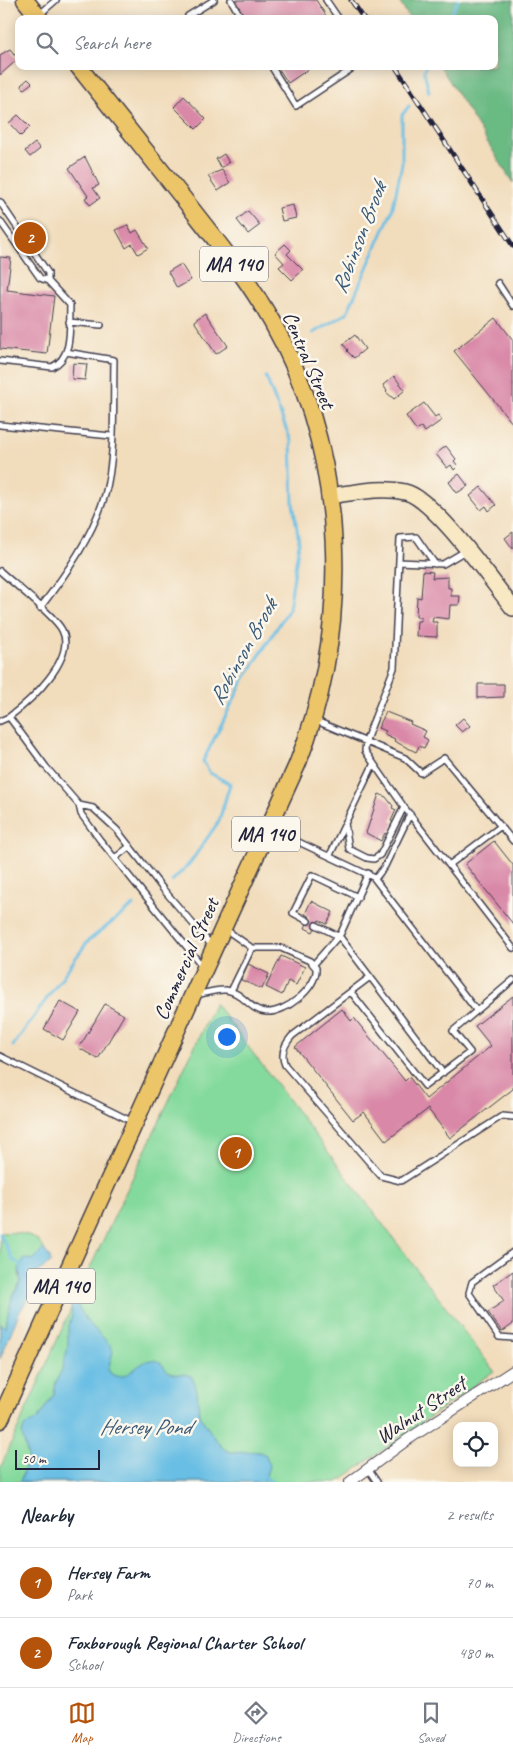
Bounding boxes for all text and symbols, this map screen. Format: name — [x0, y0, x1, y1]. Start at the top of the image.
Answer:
search box — [15, 15, 498, 70]
icon: search — [33, 29, 61, 57]
text: Search here — [73, 31, 150, 55]
water label: Robinson Brook — [325, 175, 394, 297]
pin: 2 — [14, 219, 46, 257]
road number: MA 140 — [200, 246, 268, 282]
street label: Central Street — [277, 307, 342, 414]
water label: Robinson Brook — [203, 591, 285, 710]
road number: MA 140 — [232, 816, 300, 852]
street label: Commercial Street — [148, 892, 225, 1024]
your location — [214, 1024, 240, 1050]
pin: 1 — [220, 1134, 252, 1172]
road number: MA 140 — [27, 1268, 95, 1304]
street label: Walnut Street — [371, 1369, 473, 1450]
water label: Hersey Pond — [100, 1413, 198, 1441]
map controls — [453, 1422, 498, 1467]
button: locate — [453, 1422, 498, 1467]
scale bar — [15, 1447, 100, 1470]
text: 50 m — [22, 1450, 46, 1467]
text: Nearby — [20, 1502, 73, 1528]
text: 2 results — [446, 1505, 493, 1525]
text: Hersey Farm — [67, 1561, 150, 1585]
text: 1 — [32, 1573, 40, 1593]
text: 70 m — [466, 1573, 493, 1593]
text: Park — [67, 1585, 92, 1605]
text: Foxborough Regional Charter School — [67, 1631, 302, 1655]
text: 2 — [32, 1643, 40, 1663]
text: 480 m — [459, 1643, 493, 1663]
text: School — [67, 1655, 101, 1675]
tab: Map — [68, 1699, 96, 1746]
tab: Directions — [232, 1699, 281, 1746]
tab: Saved — [417, 1699, 445, 1746]

